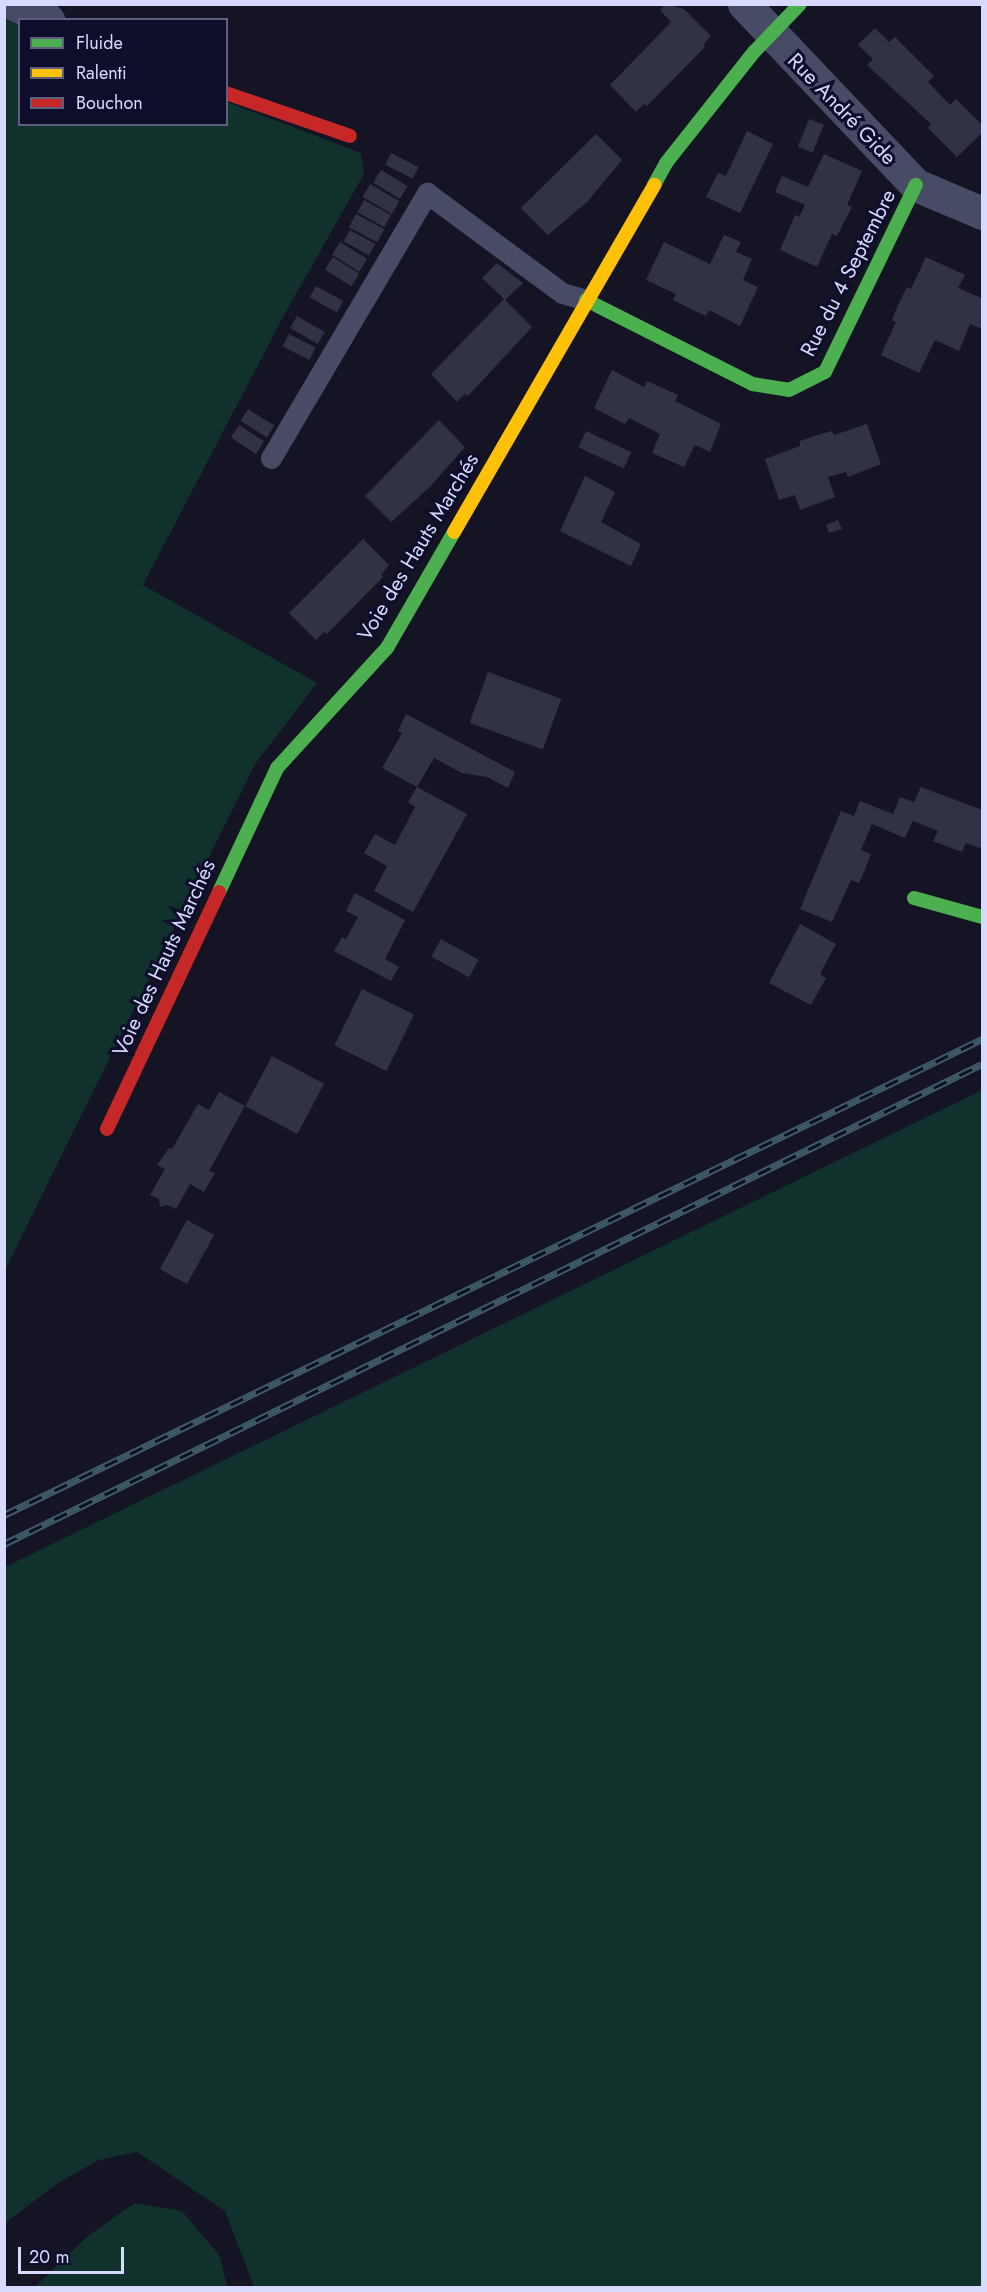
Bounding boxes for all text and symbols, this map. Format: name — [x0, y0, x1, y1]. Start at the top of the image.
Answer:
legend — [18, 18, 228, 126]
text: Fluide — [76, 30, 123, 56]
street label: Rue André Gide — [782, 48, 902, 170]
text: Ralenti — [76, 60, 127, 86]
text: Bouchon — [76, 90, 143, 116]
street label: Rue du 4 Septembre — [795, 185, 901, 361]
street label: Voie des Hauts Marchés — [352, 449, 484, 645]
street label: Voie des Hauts Marchés — [107, 856, 221, 1060]
scale bar — [21, 2235, 128, 2273]
text: 20 m — [29, 2244, 69, 2270]

